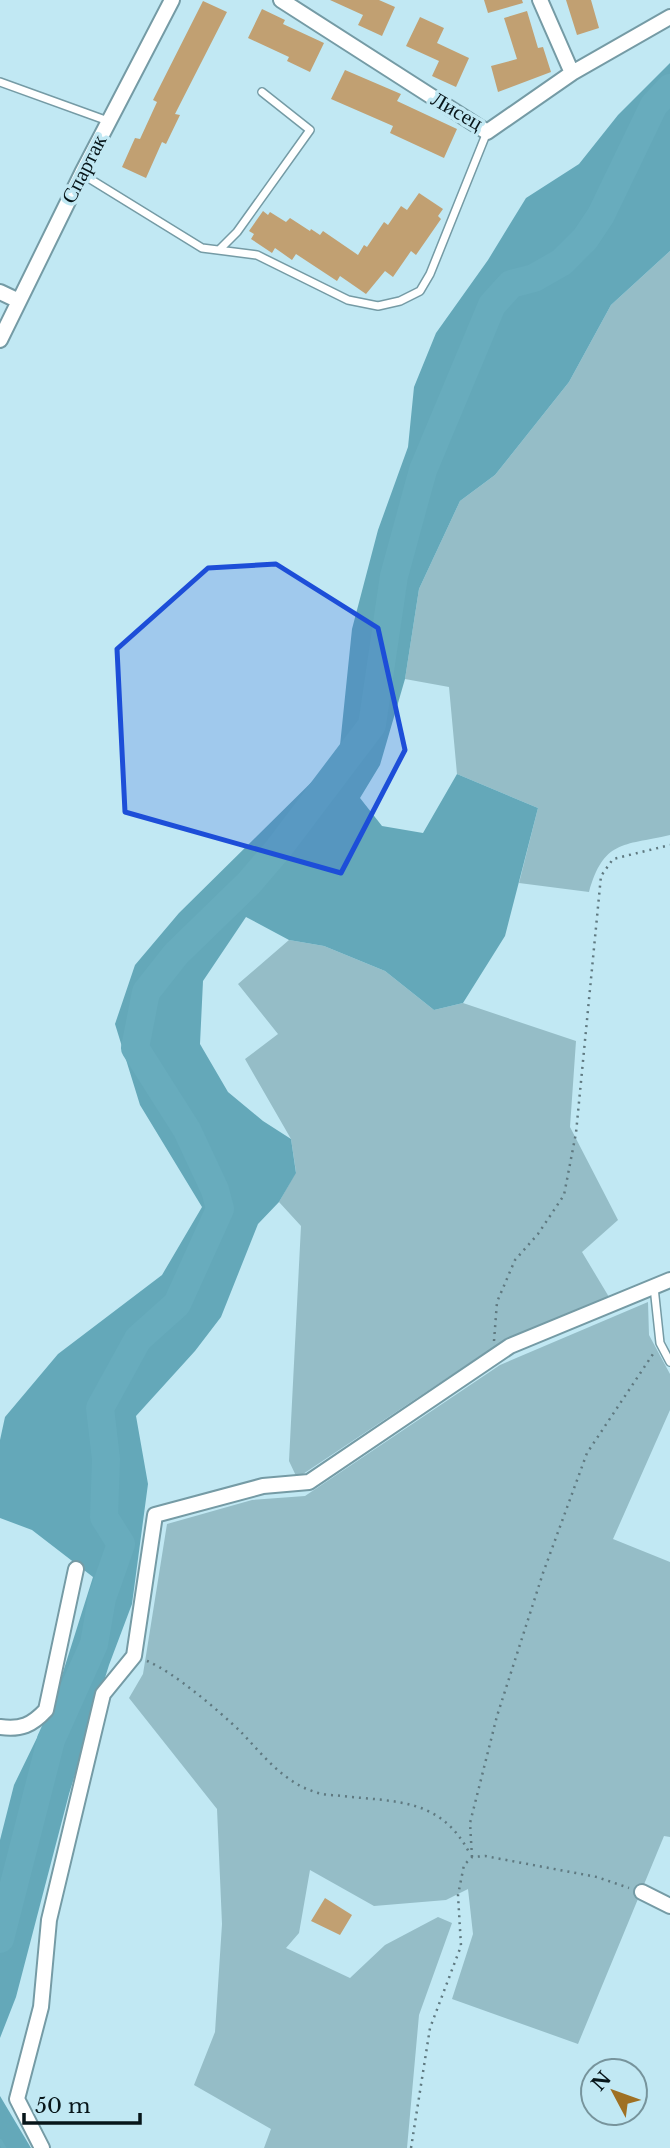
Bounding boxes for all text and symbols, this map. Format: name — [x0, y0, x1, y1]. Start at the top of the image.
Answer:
street label: Лисец — [426, 86, 488, 136]
street label: Спартак — [56, 130, 113, 208]
north arrow — [579, 2057, 649, 2127]
text: N — [587, 2067, 616, 2095]
scale bar — [24, 2082, 140, 2126]
text: 50 m — [35, 2093, 91, 2119]

